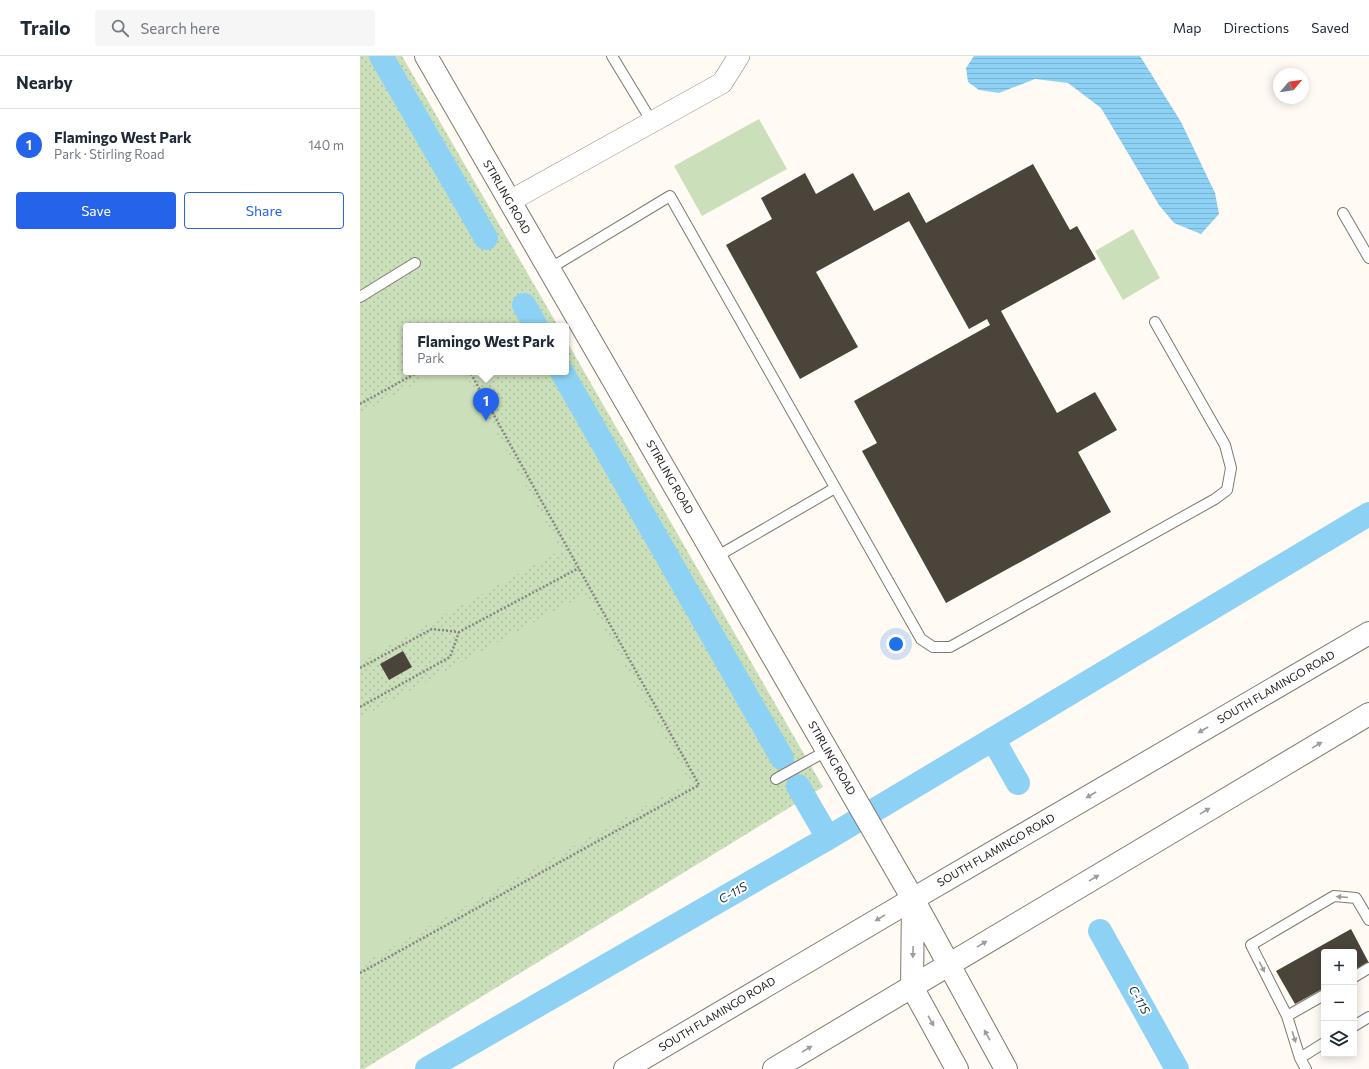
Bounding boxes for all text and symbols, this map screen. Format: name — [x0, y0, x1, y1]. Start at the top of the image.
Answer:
search box — [95, 10, 375, 46]
text: Trailo — [20, 16, 71, 39]
icon: search — [109, 17, 131, 39]
text: Search here — [141, 19, 220, 37]
text: Map — [1173, 19, 1202, 36]
text: Directions — [1224, 19, 1289, 36]
text: Saved — [1311, 19, 1349, 36]
north arrow — [1273, 68, 1309, 104]
text: Nearby — [16, 72, 73, 93]
text: Flamingo West Park — [54, 128, 192, 146]
text: 1 — [26, 137, 32, 153]
text: 140 m — [308, 137, 344, 153]
text: Park · Stirling Road — [54, 146, 165, 162]
street label: STIRLING ROAD — [481, 157, 534, 236]
button: Save — [16, 192, 176, 229]
button: Share — [184, 192, 344, 229]
popup — [403, 323, 569, 375]
text: Flamingo West Park — [417, 332, 555, 350]
text: Park — [417, 350, 444, 366]
pin: 1 — [473, 388, 499, 421]
street label: STIRLING ROAD — [644, 437, 697, 516]
your location — [886, 634, 906, 654]
street label: SOUTH FLAMINGO ROAD — [1215, 648, 1337, 726]
street label: STIRLING ROAD — [806, 718, 859, 797]
one-way arrow — [1197, 726, 1209, 733]
one-way arrow — [1311, 741, 1323, 748]
one-way arrow — [1086, 791, 1096, 799]
one-way arrow — [1199, 808, 1211, 815]
street label: SOUTH FLAMINGO ROAD — [935, 811, 1057, 889]
one-way arrow — [1088, 874, 1100, 881]
water label: C-11S — [716, 878, 750, 906]
one-way arrow — [1336, 893, 1349, 900]
one-way arrow — [874, 915, 886, 922]
one-way arrow — [976, 941, 988, 948]
one-way arrow — [909, 946, 916, 958]
map controls — [1321, 949, 1357, 1057]
button: + — [1321, 949, 1357, 985]
one-way arrow — [1259, 961, 1266, 973]
street label: SOUTH FLAMINGO ROAD — [656, 974, 777, 1054]
water label: C-11S — [1126, 983, 1154, 1017]
button: − — [1321, 985, 1357, 1021]
one-way arrow — [928, 1015, 934, 1027]
button: layers — [1321, 1021, 1357, 1057]
one-way arrow — [984, 1029, 991, 1041]
one-way arrow — [1291, 1031, 1297, 1043]
one-way arrow — [802, 1045, 812, 1053]

